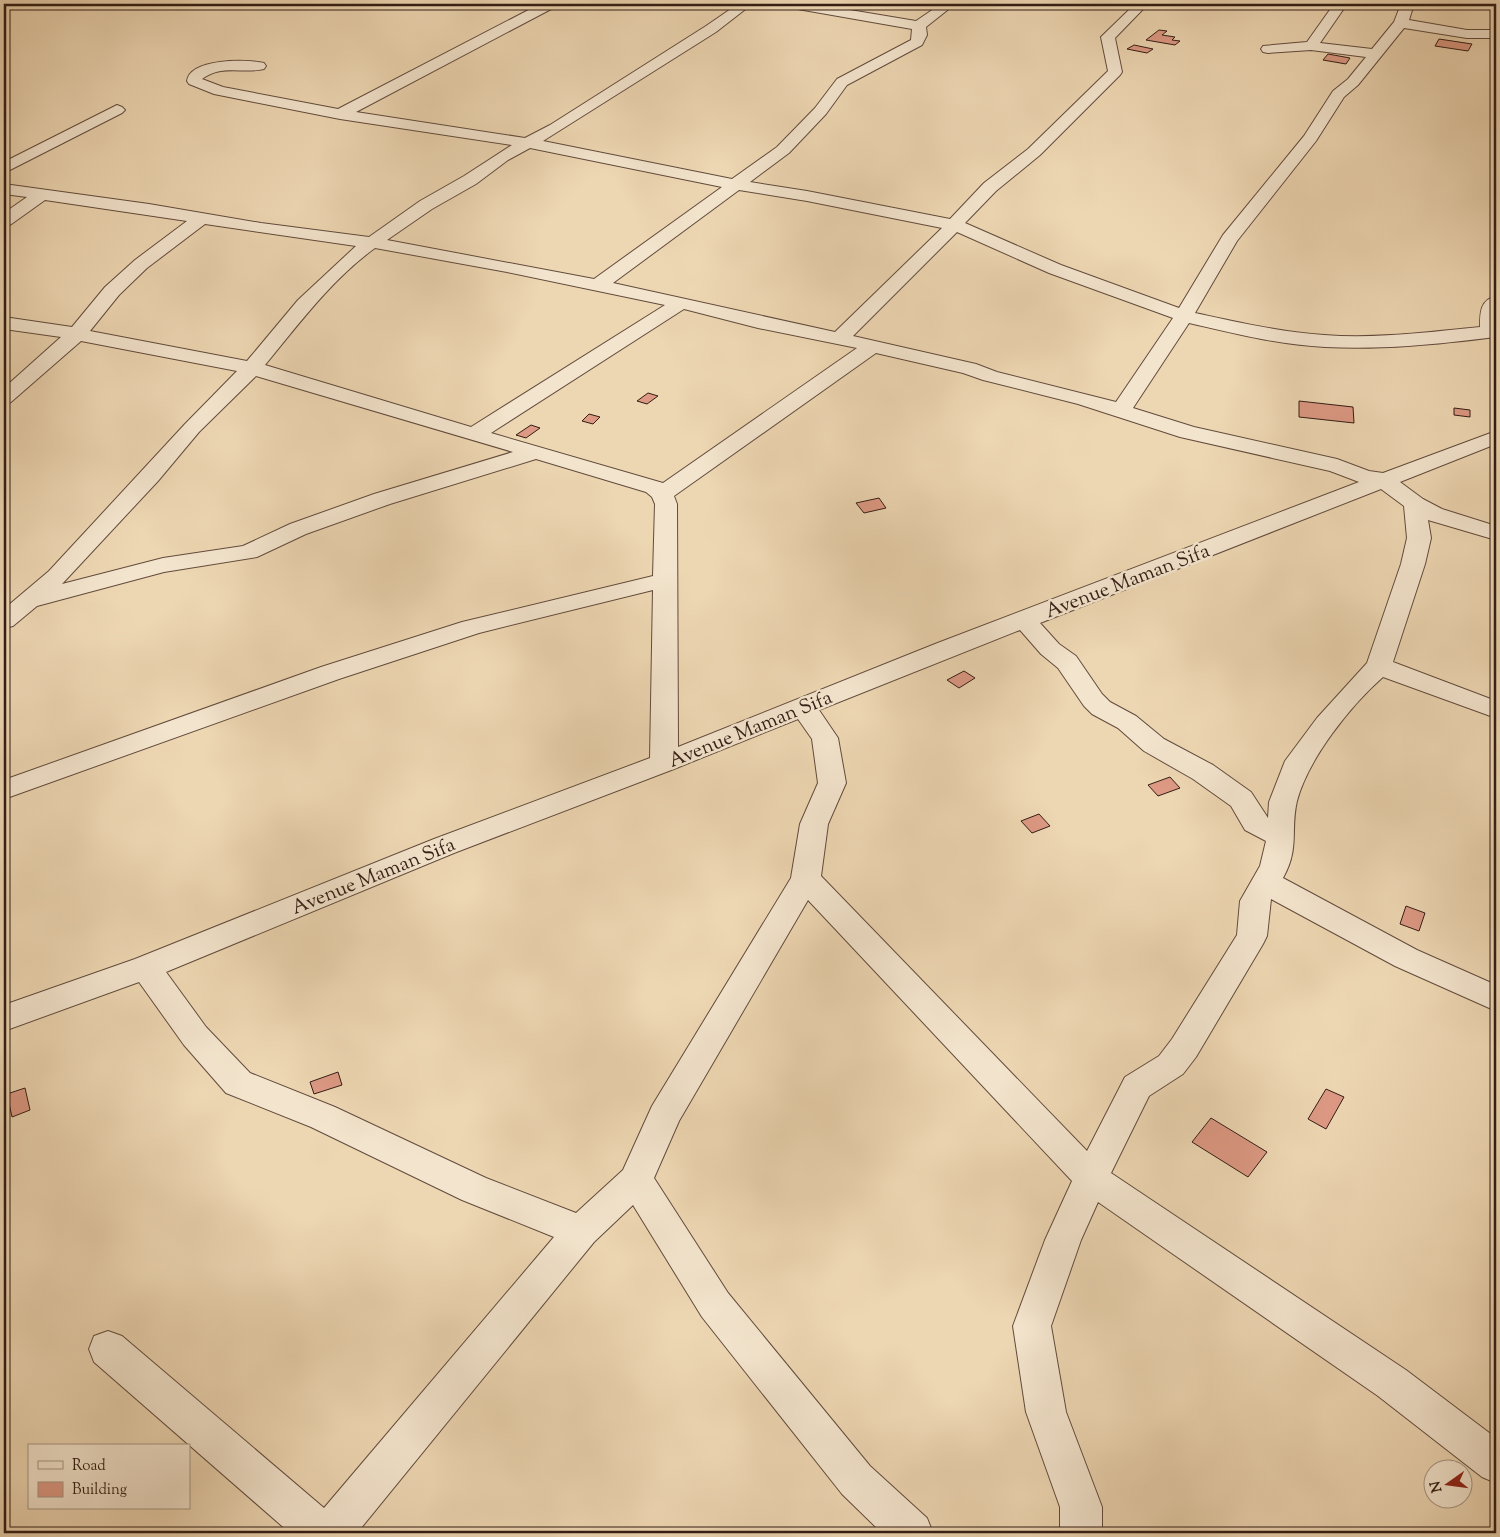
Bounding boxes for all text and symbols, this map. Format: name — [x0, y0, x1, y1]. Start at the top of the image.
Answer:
street label: Avenue Maman Sifa — [1041, 538, 1214, 627]
street label: Avenue Maman Sifa — [665, 684, 837, 776]
street label: Avenue Maman Sifa — [288, 831, 460, 923]
legend — [28, 1444, 190, 1510]
text: Road — [72, 1456, 106, 1477]
north arrow — [1422, 1460, 1472, 1510]
text: N — [1426, 1479, 1448, 1495]
text: Building — [72, 1480, 127, 1501]

